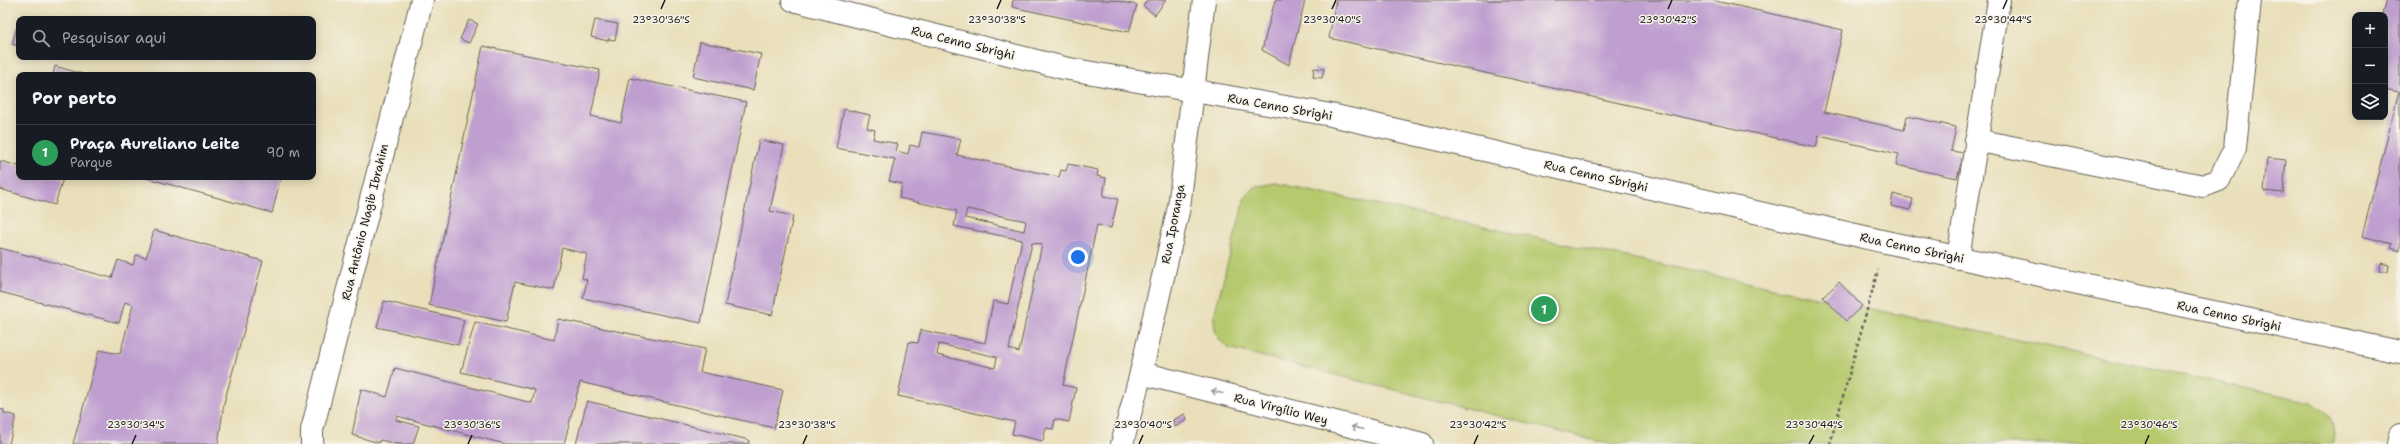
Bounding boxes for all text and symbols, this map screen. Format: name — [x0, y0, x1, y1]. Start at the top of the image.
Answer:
map controls — [2352, 12, 2388, 120]
button: + — [2352, 12, 2388, 48]
text: 23°30'36"S — [632, 13, 690, 26]
text: 23°30'38"S — [968, 13, 1026, 26]
text: 23°30'40"S — [1303, 13, 1362, 26]
text: 23°30'42"S — [1639, 13, 1697, 26]
text: 23°30'44"S — [1974, 13, 2032, 26]
search box — [16, 16, 316, 60]
street label: Rua Cenno Sbrighi — [909, 22, 1017, 64]
icon: search — [30, 27, 52, 49]
text: Pesquisar aqui — [62, 28, 166, 48]
button: − — [2352, 48, 2388, 84]
button: layers — [2352, 84, 2388, 120]
text: Por perto — [32, 87, 117, 109]
street label: Rua Cenno Sbrighi — [1226, 90, 1334, 124]
text: Praça Aureliano Leite — [70, 134, 240, 154]
street label: Rua Antônio Nagib Ibrahim — [338, 142, 392, 302]
text: 1 — [42, 144, 48, 161]
text: 90 m — [266, 144, 300, 161]
text: Parque — [70, 154, 113, 171]
street label: Rua Cenno Sbrighi — [1542, 156, 1650, 196]
street label: Rua Iporanga — [1157, 182, 1189, 265]
street label: Rua Cenno Sbrighi — [1858, 229, 1966, 267]
your location — [1068, 247, 1088, 267]
pin: 1 — [1531, 294, 1557, 324]
street label: Rua Cenno Sbrighi — [2175, 297, 2283, 335]
one-way arrow — [1211, 388, 1224, 396]
street label: Rua Virgílio Wey — [1232, 390, 1330, 428]
text: 23°30'34"S — [107, 418, 165, 431]
text: 23°30'36"S — [443, 418, 501, 431]
text: 23°30'38"S — [778, 418, 836, 431]
text: 23°30'40"S — [1114, 418, 1173, 431]
text: 23°30'42"S — [1449, 418, 1507, 431]
text: 23°30'44"S — [1785, 418, 1843, 431]
text: 23°30'46"S — [2120, 418, 2178, 431]
one-way arrow — [1351, 423, 1364, 431]

